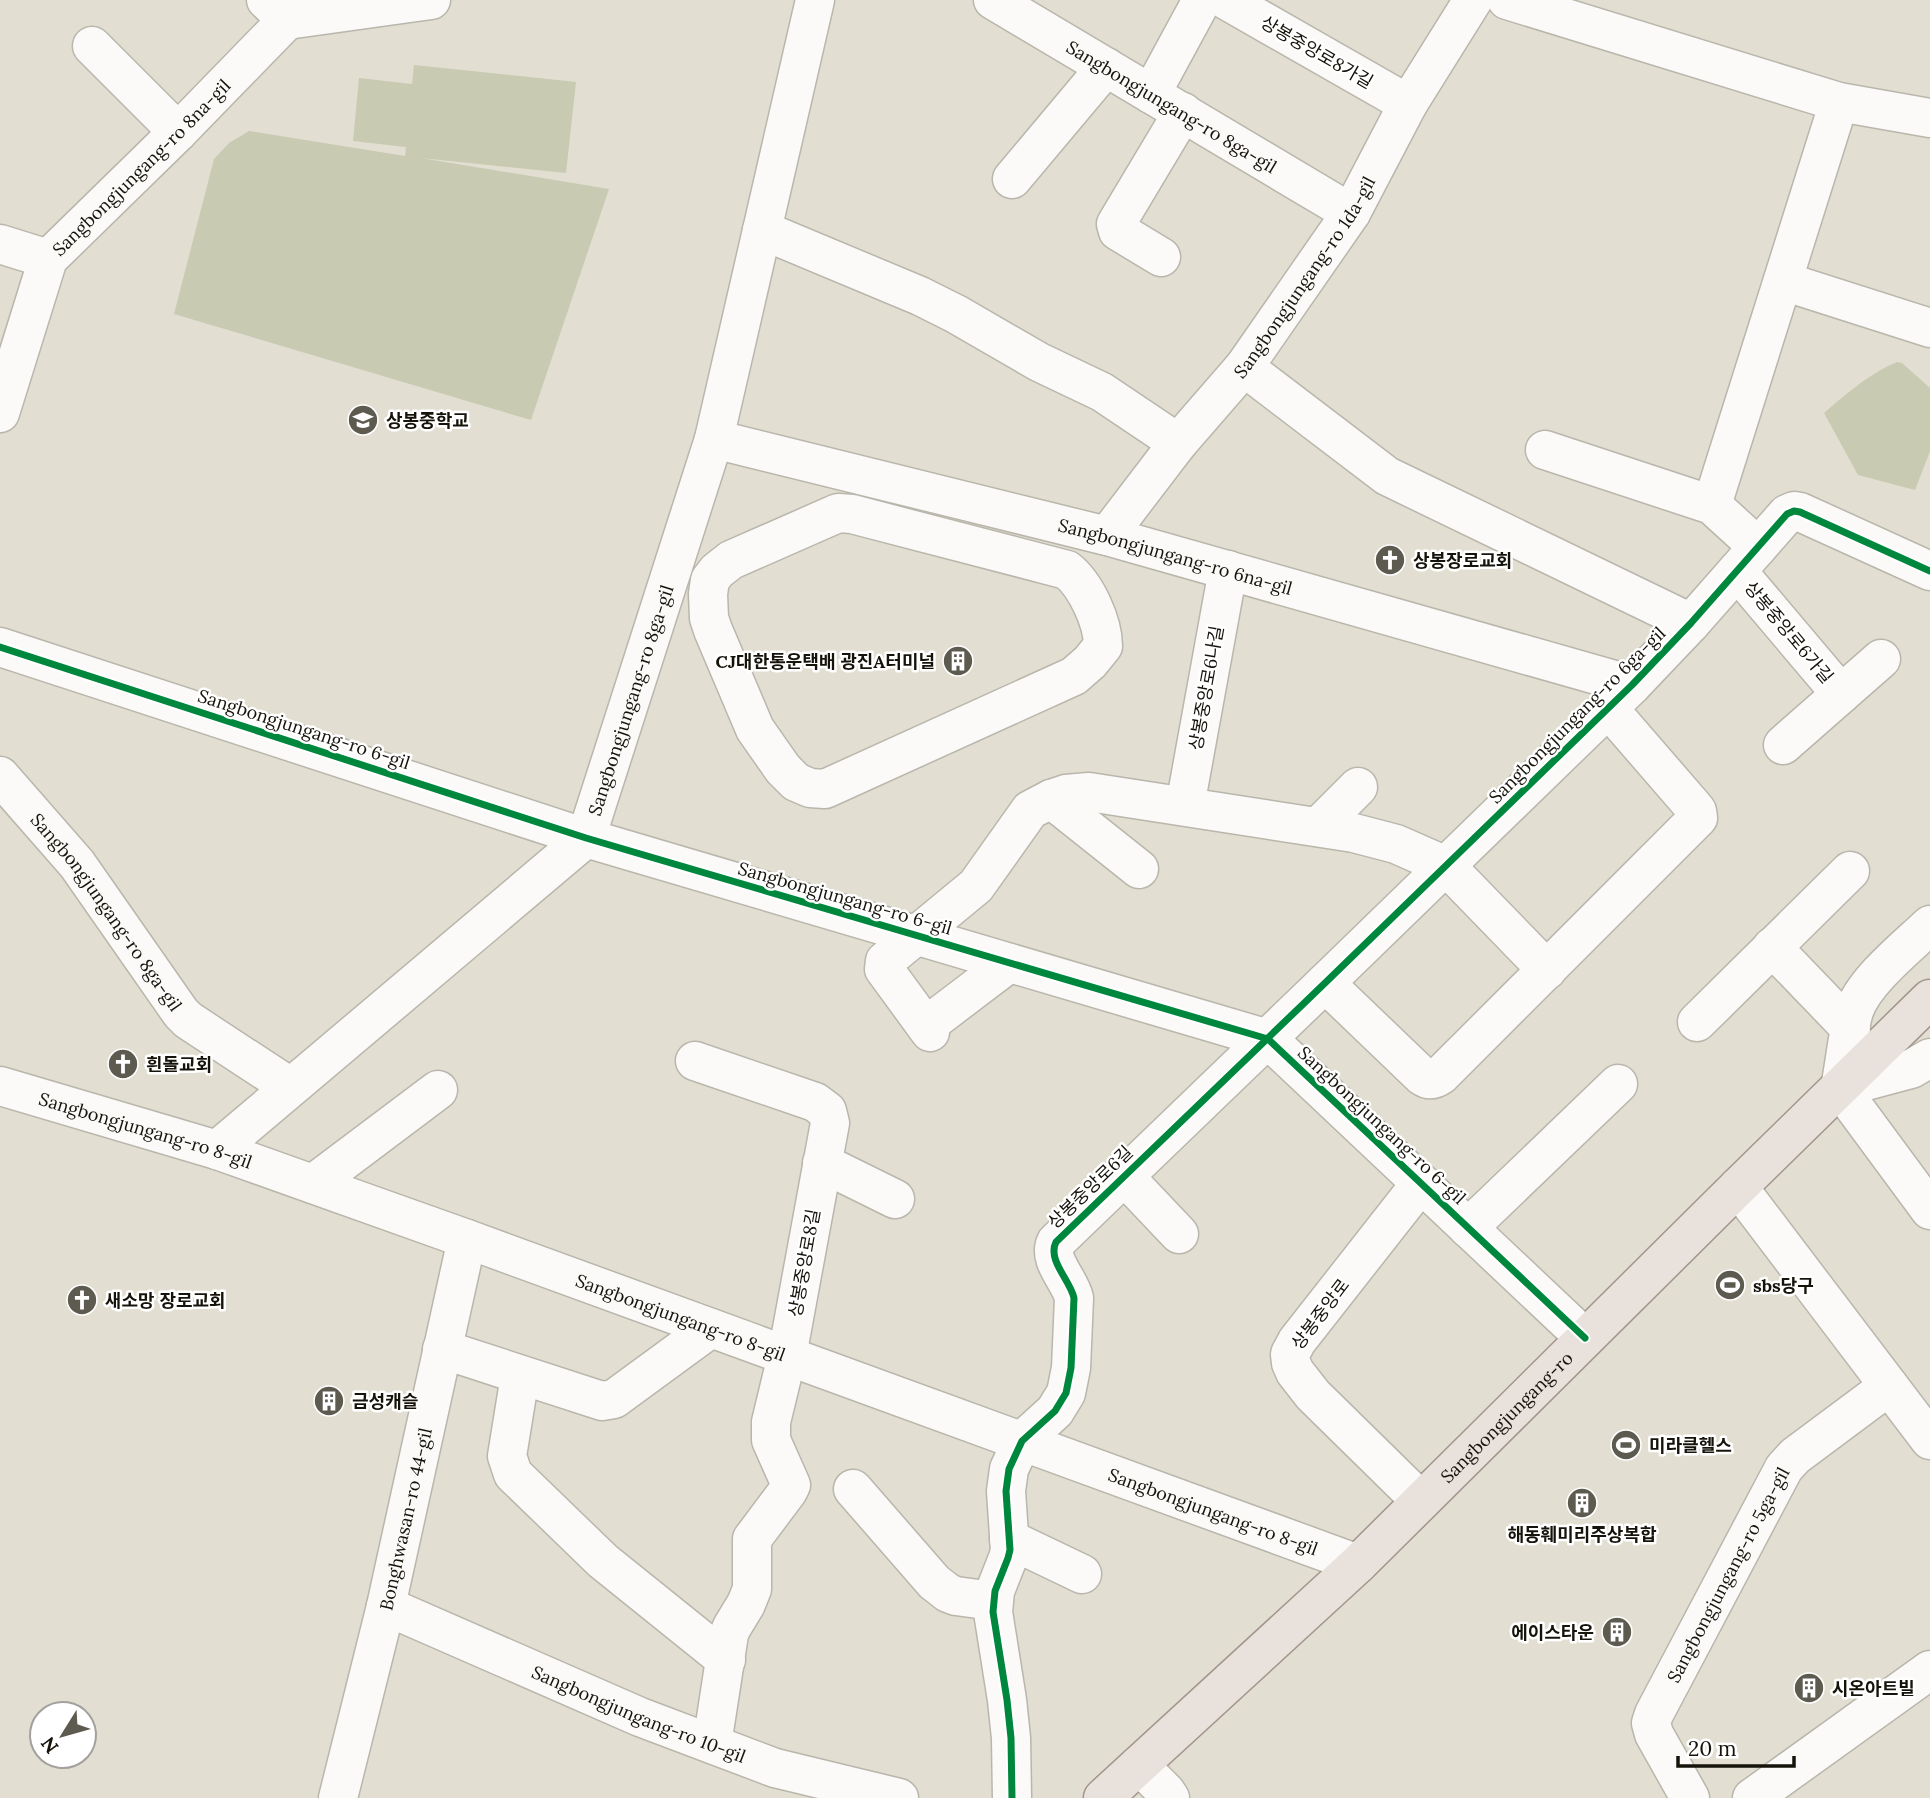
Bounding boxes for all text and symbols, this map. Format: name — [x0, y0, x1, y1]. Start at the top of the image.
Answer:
street label: 상봉중앙로8가길 — [1257, 11, 1377, 93]
street label: Sangbongjungang-ro 8ga-gil — [1062, 35, 1281, 178]
street label: Sangbongjungang-ro 8na-gil — [47, 74, 235, 260]
street label: Sangbongjungang-ro 1da-gil — [1228, 172, 1380, 383]
school or university icon: 상봉중학교 — [346, 403, 380, 437]
place label: 상봉중학교 — [386, 409, 469, 432]
street label: Sangbongjungang-ro 6na-gil — [1056, 513, 1295, 600]
church icon: 상봉장로교회 — [1373, 543, 1407, 577]
place label: 상봉장로교회 — [1413, 549, 1512, 572]
street label: 상봉중앙로6가길 — [1740, 576, 1838, 688]
street label: Sangbongjungang-ro 8ga-gil — [583, 582, 678, 818]
street label: Sangbongjungang-ro 6ga-gil — [1484, 622, 1670, 808]
street label: 상봉중앙로6나길 — [1184, 624, 1228, 752]
building icon: CJ대한통운택배 광진A터미널 — [941, 644, 975, 678]
place label: CJ대한통운택배 광진A터미널 — [716, 650, 935, 673]
street label: Sangbongjungang-ro 6-gil — [195, 684, 413, 774]
street label: Sangbongjungang-ro 8ga-gil — [26, 808, 187, 1015]
street label: Sangbongjungang-ro 6-gil — [735, 856, 955, 940]
street label: Sangbongjungang-ro 6-gil — [1293, 1041, 1471, 1209]
church icon: 흰돌교회 — [106, 1047, 140, 1081]
place label: 흰돌교회 — [146, 1053, 212, 1076]
street label: Sangbongjungang-ro 8-gil — [36, 1087, 255, 1173]
street label: 상봉중앙로6길 — [1043, 1141, 1137, 1233]
street label: 상봉중앙로8길 — [783, 1207, 825, 1319]
street label: Sangbongjungang-ro 8-gil — [573, 1268, 789, 1366]
sports icon: sbs당구 — [1713, 1268, 1747, 1302]
street label: 상봉중앙로 — [1286, 1274, 1354, 1354]
place label: sbs당구 — [1753, 1274, 1814, 1297]
church icon: 새소망 장로교회 — [65, 1283, 99, 1317]
place label: 새소망 장로교회 — [105, 1289, 226, 1312]
street label: Sangbongjungang-ro — [1435, 1346, 1577, 1488]
building icon: 금성캐슬 — [312, 1384, 346, 1418]
place label: 금성캐슬 — [352, 1390, 418, 1413]
street label: Bonghwasan-ro 44-gil — [374, 1425, 437, 1612]
sports icon: 미라클헬스 — [1609, 1428, 1643, 1462]
place label: 미라클헬스 — [1649, 1434, 1732, 1457]
street label: Sangbongjungang-ro 8-gil — [1105, 1462, 1321, 1560]
street label: Sangbongjungang-ro 5ga-gil — [1661, 1463, 1794, 1686]
building icon: 해동훼미리주상복합 — [1565, 1486, 1599, 1520]
place label: 해동훼미리주상복합 — [1507, 1523, 1657, 1546]
building icon: 에이스타운 — [1600, 1615, 1634, 1649]
place label: 에이스타운 — [1511, 1621, 1594, 1644]
street label: Sangbongjungang-ro 10-gil — [528, 1660, 749, 1768]
building icon: 시온아트빌 — [1792, 1671, 1826, 1705]
place label: 시온아트빌 — [1832, 1677, 1915, 1700]
north arrow — [28, 1700, 98, 1770]
scale bar — [1678, 1724, 1794, 1768]
text: N — [35, 1732, 63, 1758]
text: 20 m — [1688, 1735, 1737, 1762]

